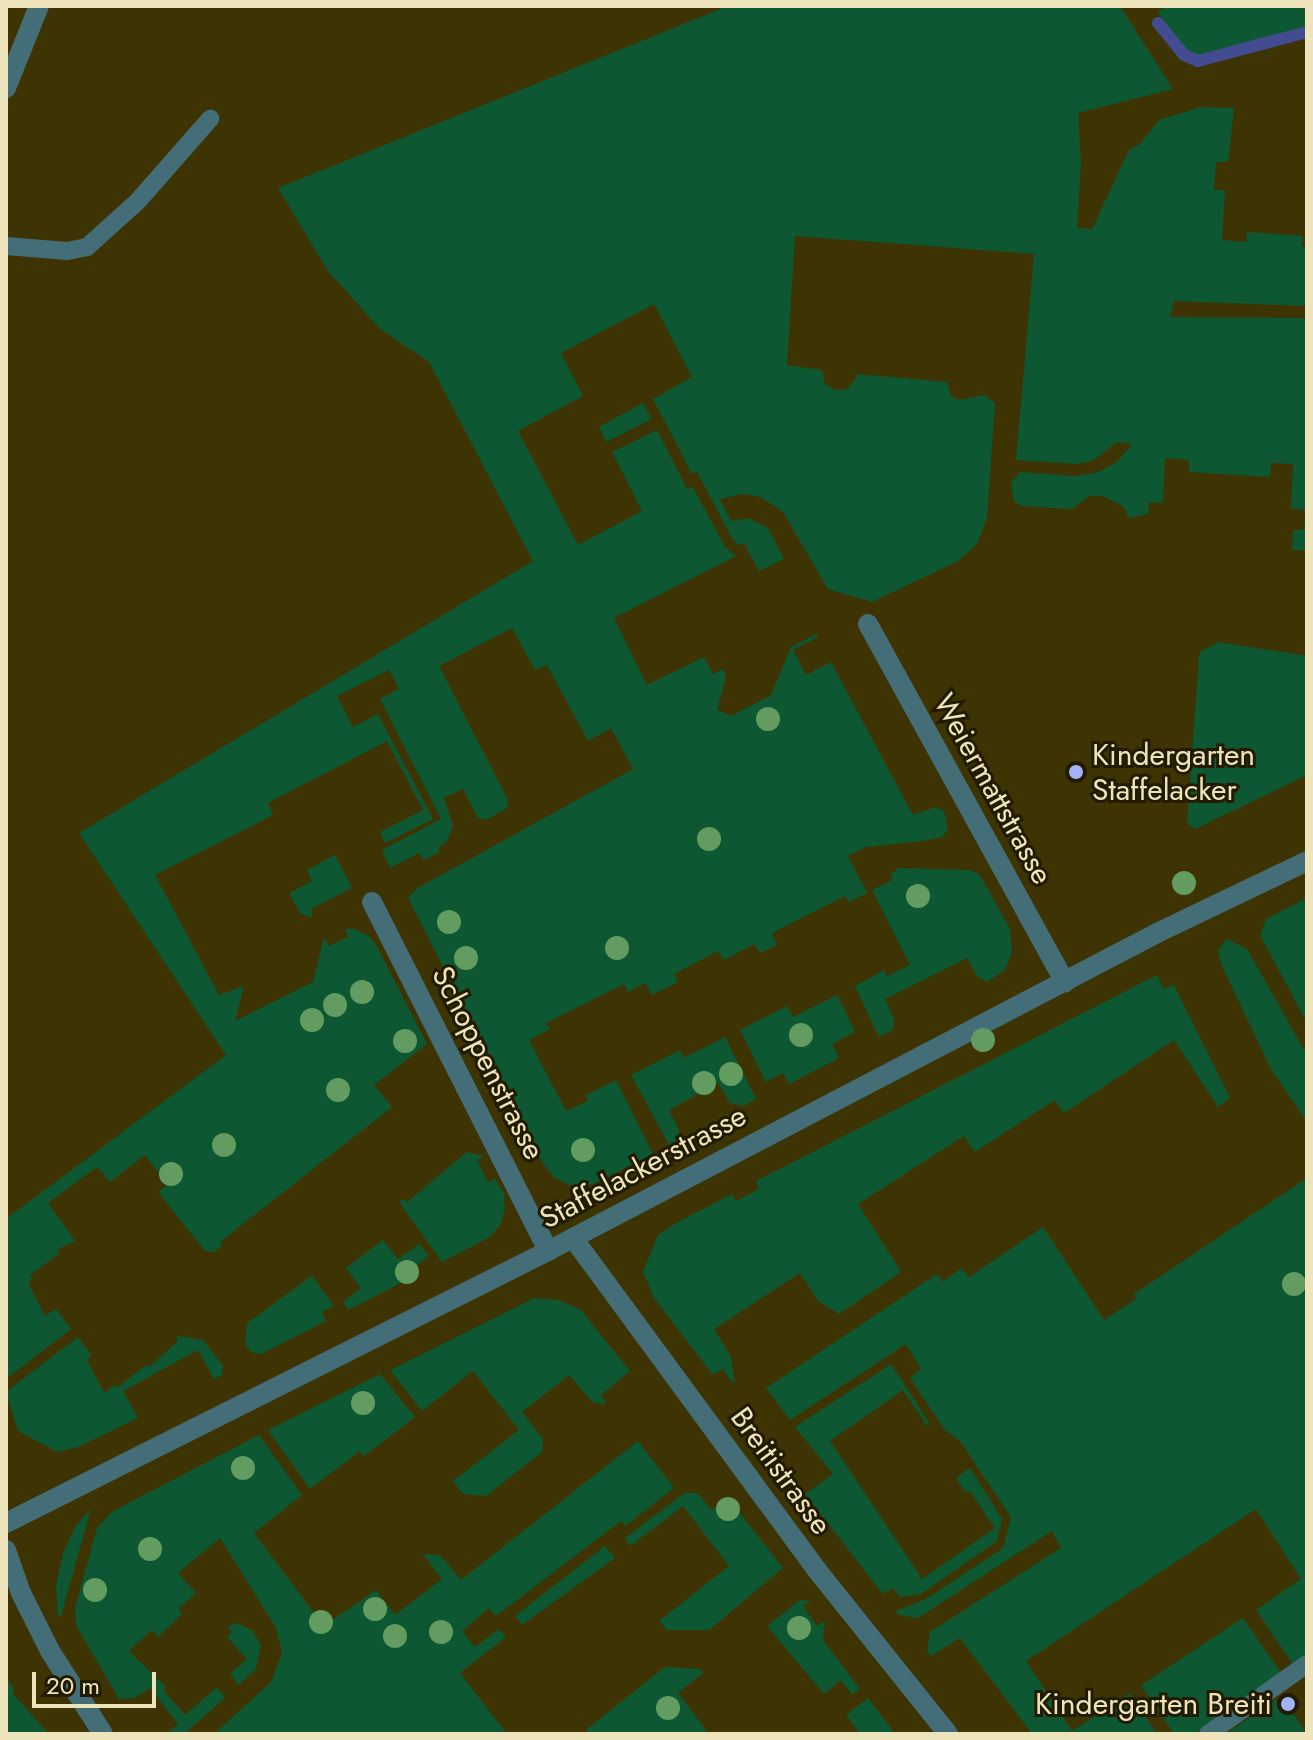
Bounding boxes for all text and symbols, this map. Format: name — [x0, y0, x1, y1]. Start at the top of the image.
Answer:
street label: Weiermattstrasse — [926, 687, 1060, 891]
place label: Kindergarten Staffelacker — [1092, 737, 1255, 808]
marker: Kindergarten Staffelacker — [1067, 763, 1085, 781]
street label: Schoppenstrasse — [424, 960, 552, 1166]
street label: Staffelackerstrasse — [534, 1097, 752, 1237]
street label: Breitistrasse — [723, 1400, 839, 1542]
scale bar — [36, 1656, 160, 1706]
text: 20 m — [46, 1668, 100, 1703]
place label: Kindergarten Breiti — [1035, 1686, 1272, 1722]
marker: Kindergarten Breiti — [1279, 1695, 1297, 1713]

